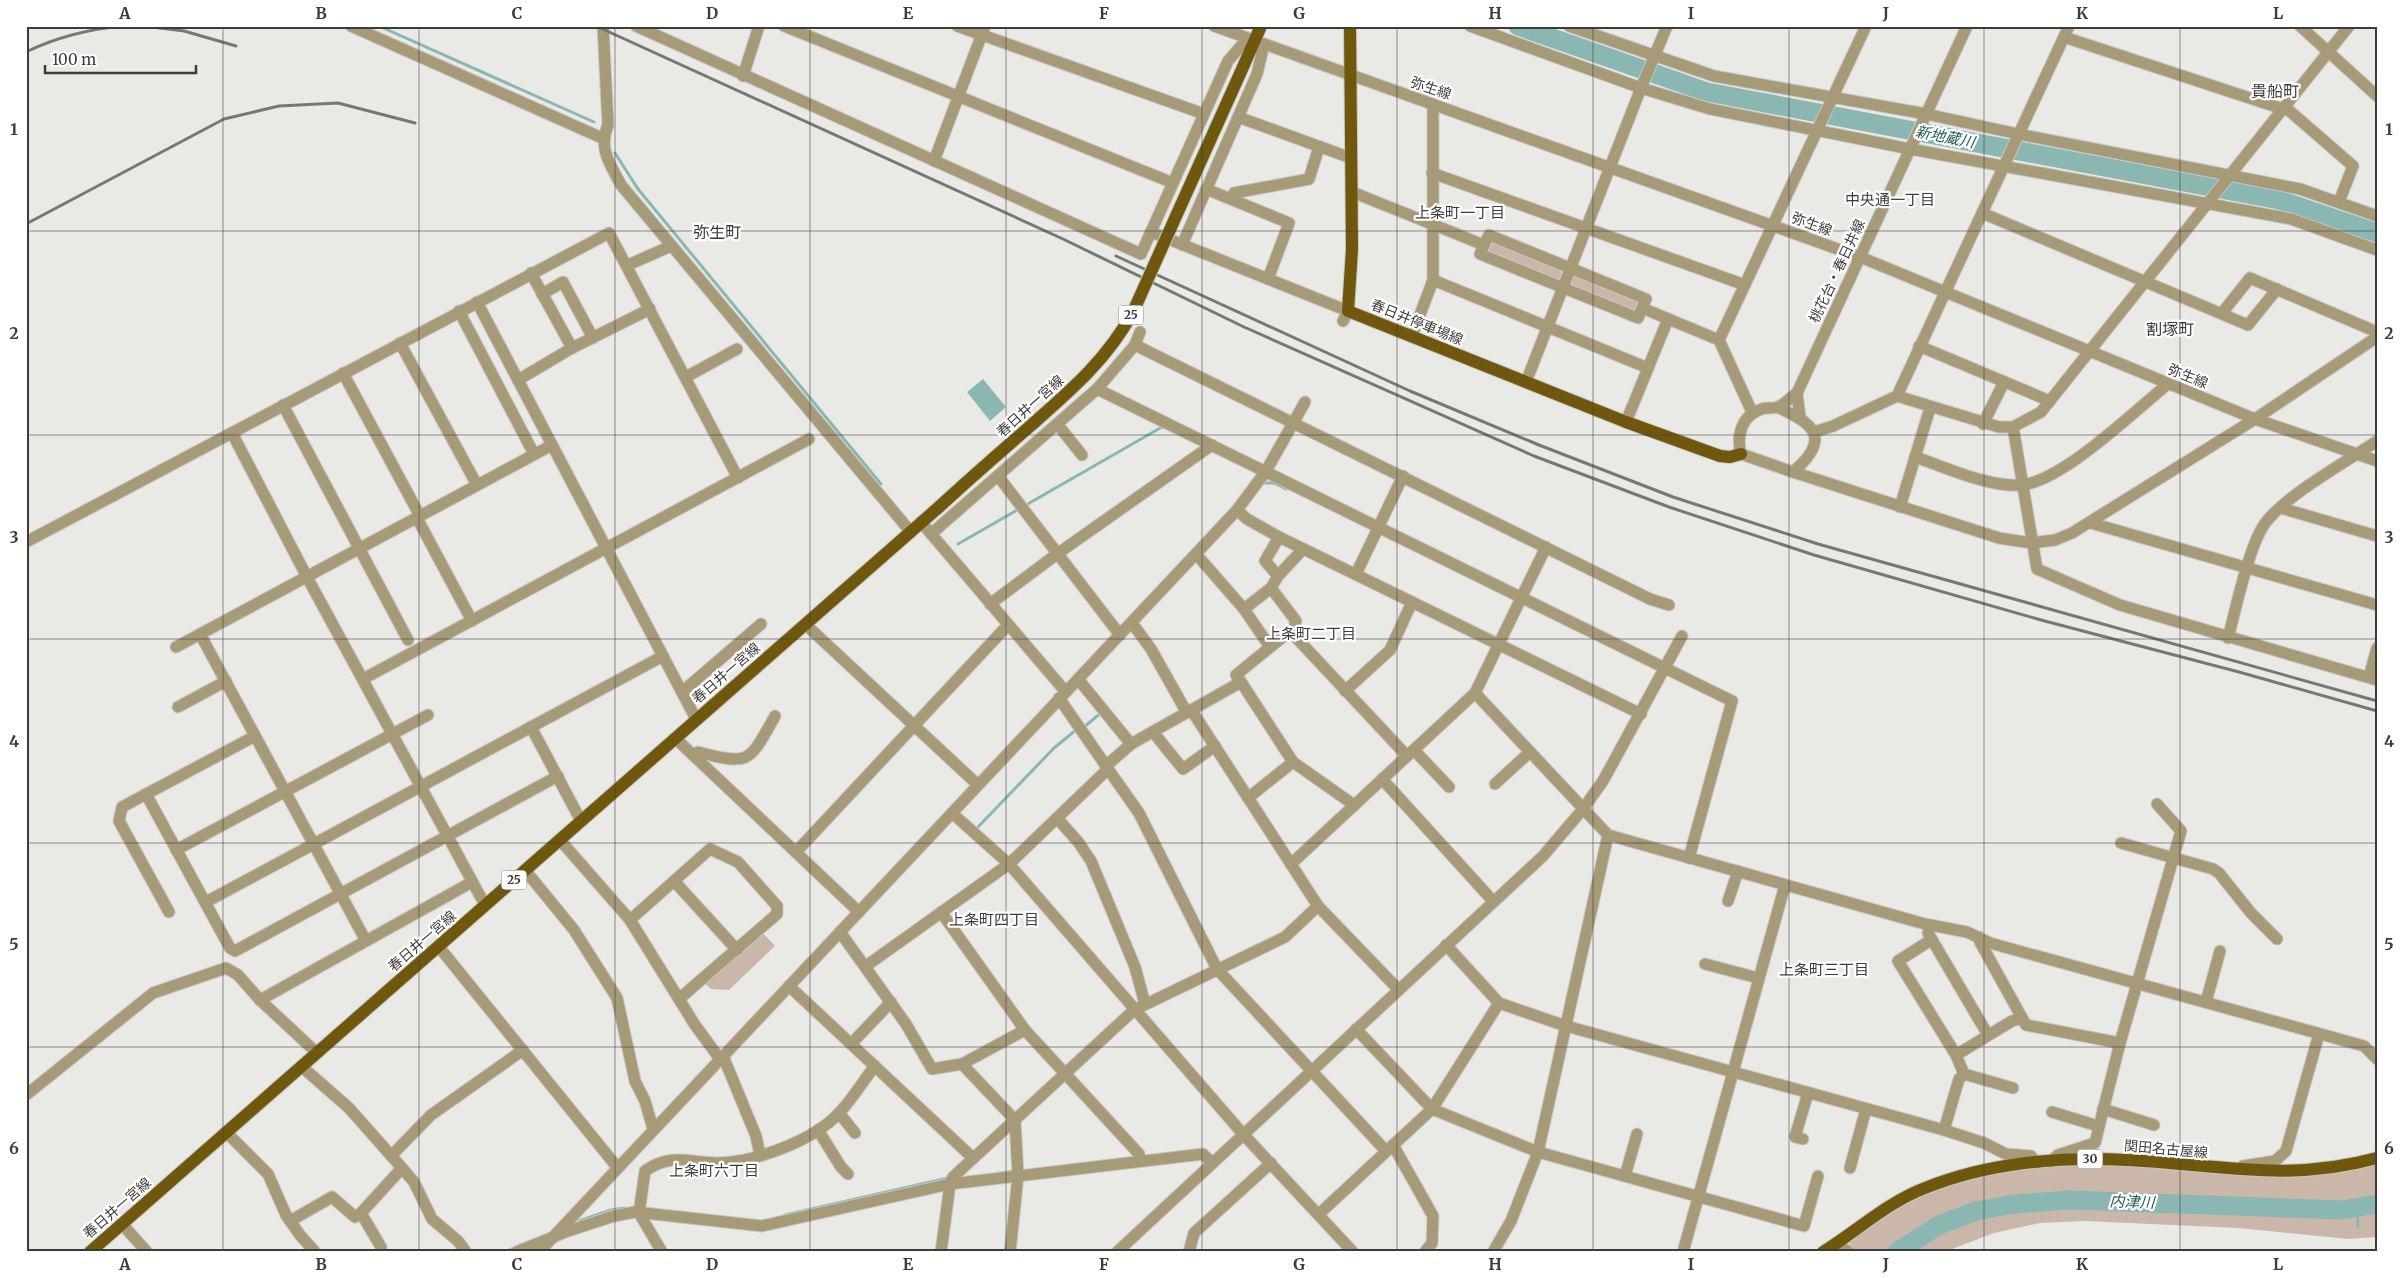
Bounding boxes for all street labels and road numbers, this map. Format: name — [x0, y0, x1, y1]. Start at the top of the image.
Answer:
street label: 弥生線 — [1408, 73, 1454, 103]
street label: 弥生線 — [1789, 208, 1835, 240]
street label: 桃花台・春日井線 — [1805, 216, 1869, 326]
street label: 春日井停車場線 — [1368, 295, 1466, 349]
road number: 25 — [1118, 306, 1144, 324]
street label: 弥生線 — [2165, 360, 2211, 392]
street label: 春日井一宮線 — [993, 371, 1067, 441]
street label: 春日井一宮線 — [688, 639, 764, 707]
road number: 25 — [502, 870, 526, 890]
street label: 春日井一宮線 — [384, 907, 460, 975]
street label: 関田名古屋線 — [2123, 1136, 2209, 1162]
road number: 30 — [2078, 1150, 2102, 1168]
street label: 春日井一宮線 — [79, 1174, 155, 1242]

